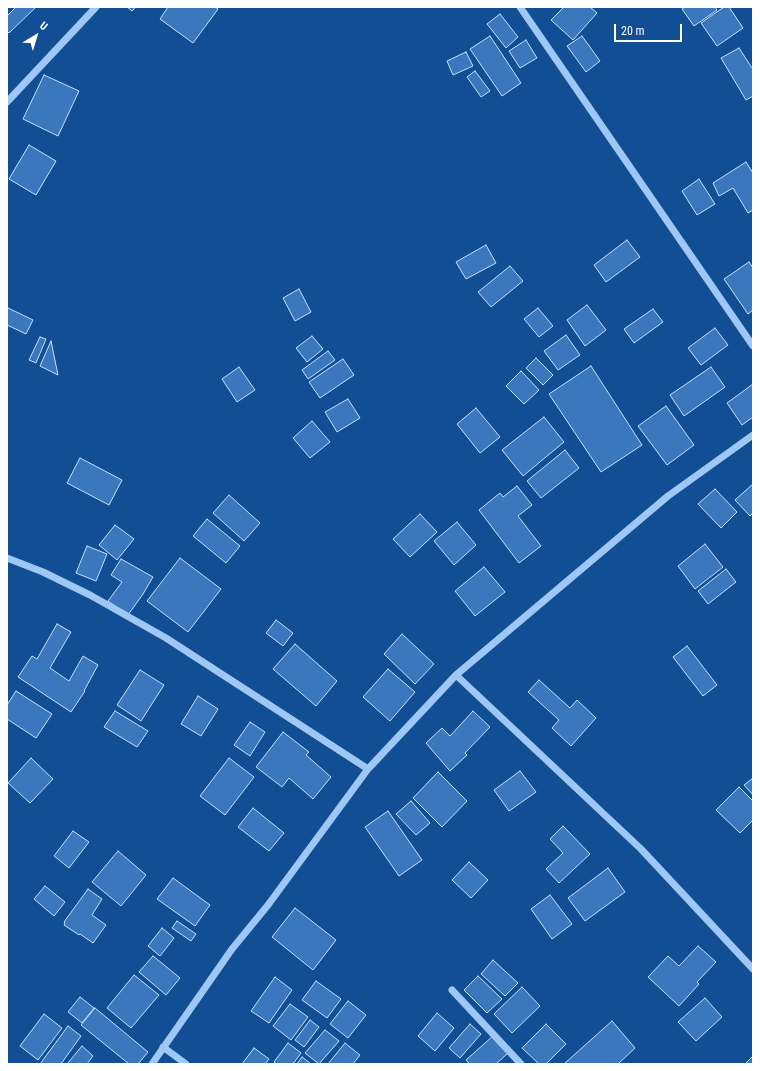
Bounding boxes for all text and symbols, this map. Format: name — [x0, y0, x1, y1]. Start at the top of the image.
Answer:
north arrow — [16, 16, 56, 56]
scale bar — [616, 16, 684, 42]
text: U — [37, 19, 50, 33]
text: 20 m — [621, 24, 645, 38]

